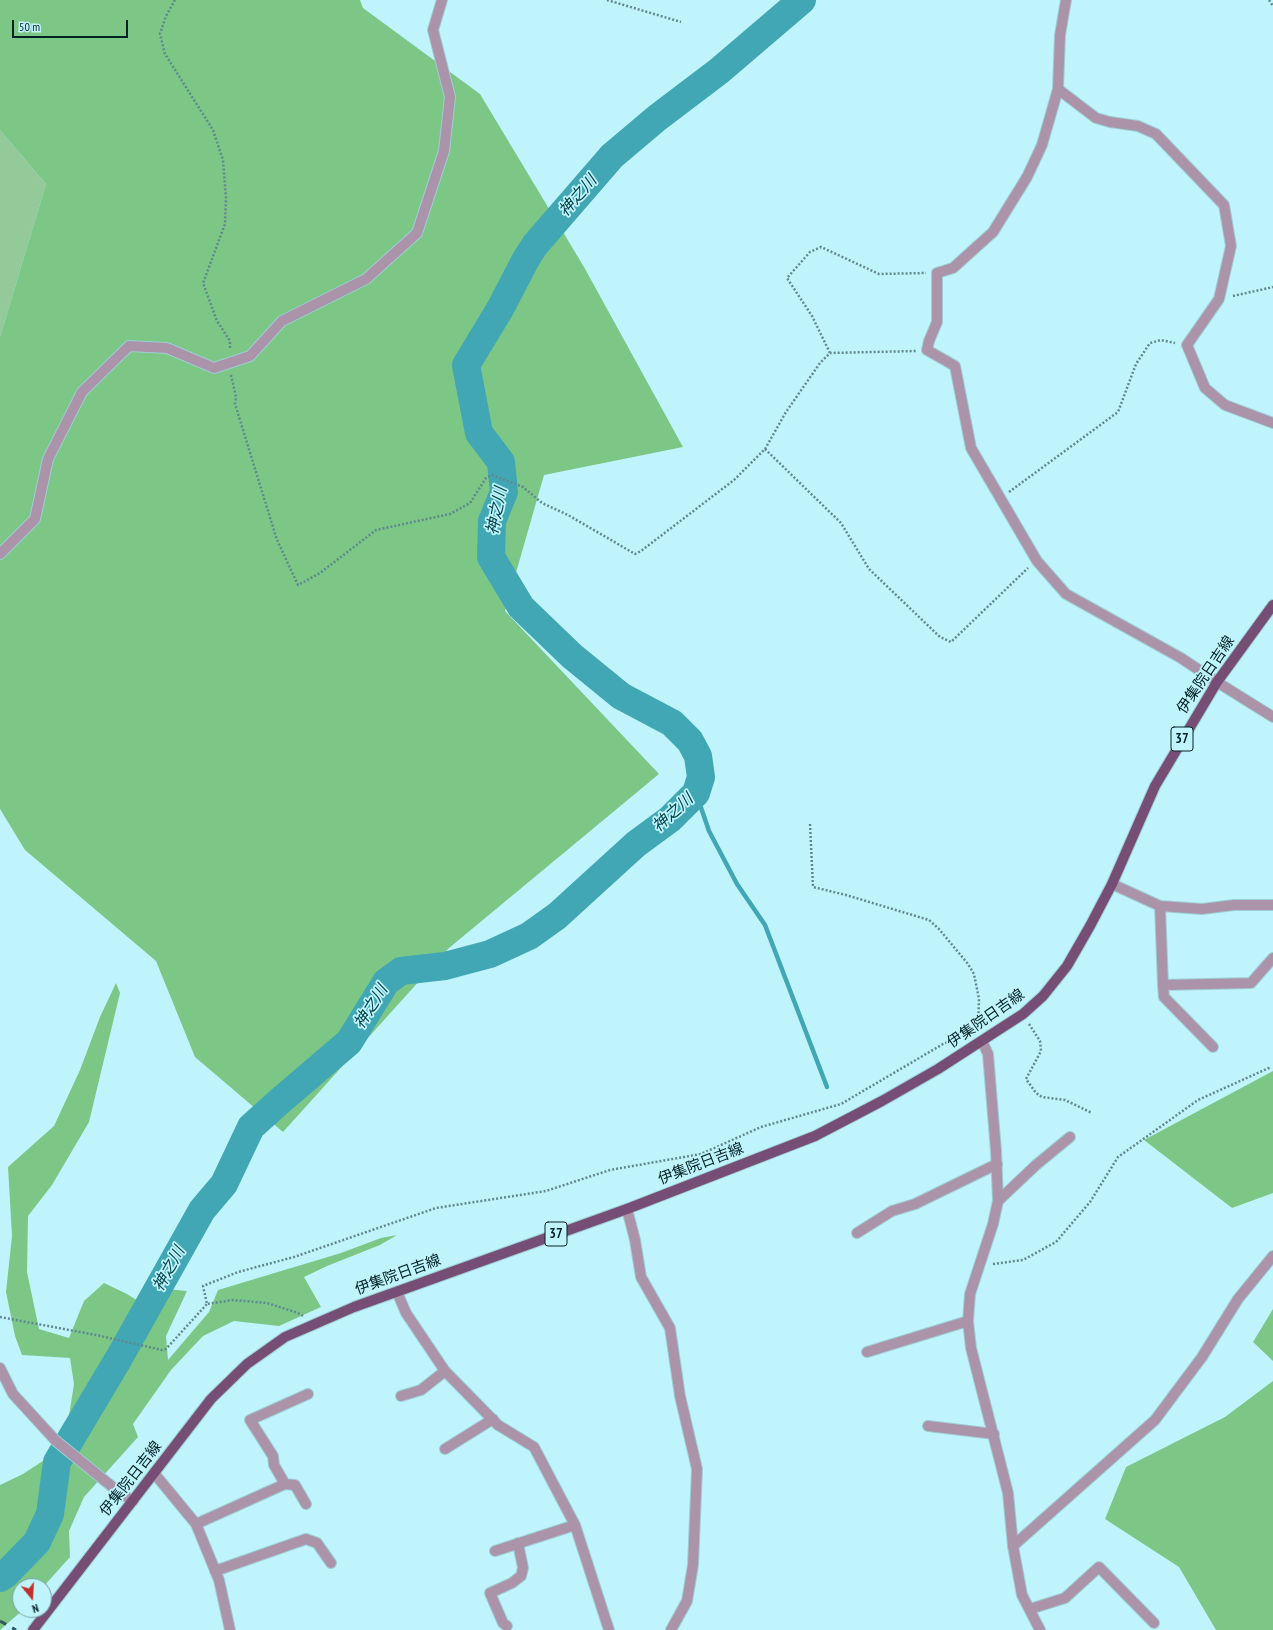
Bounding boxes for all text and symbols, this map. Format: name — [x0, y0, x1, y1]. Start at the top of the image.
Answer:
scale bar — [14, 12, 130, 38]
text: 50 m — [19, 19, 40, 34]
water label: 神之川 — [555, 172, 601, 220]
water label: 神之川 — [483, 486, 511, 536]
street label: 伊集院日吉線 — [1173, 633, 1239, 717]
road number: 37 — [1171, 727, 1193, 751]
water label: 神之川 — [649, 790, 697, 836]
water label: 神之川 — [350, 982, 392, 1032]
street label: 伊集院日吉線 — [944, 986, 1028, 1052]
street label: 伊集院日吉線 — [656, 1139, 746, 1189]
road number: 37 — [545, 1222, 567, 1246]
water label: 神之川 — [149, 1243, 189, 1295]
street label: 伊集院日吉線 — [353, 1251, 443, 1299]
street label: 伊集院日吉線 — [96, 1438, 166, 1520]
north arrow — [12, 1578, 52, 1618]
text: N — [30, 1601, 40, 1616]

